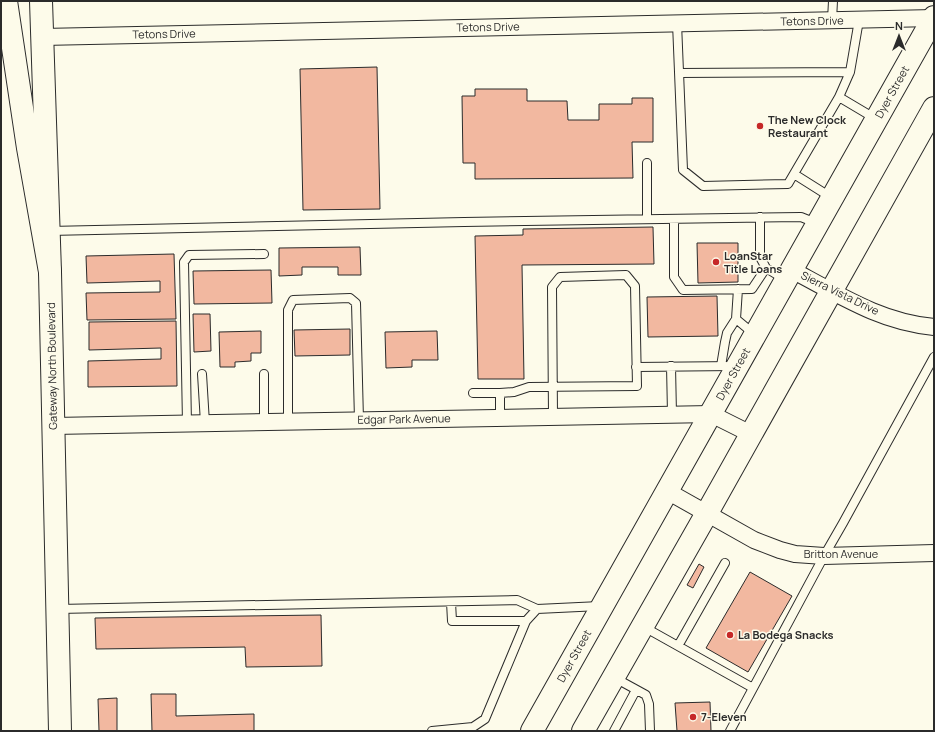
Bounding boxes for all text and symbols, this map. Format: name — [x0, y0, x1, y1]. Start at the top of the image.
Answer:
street label: Tetons Drive — [780, 12, 844, 29]
north arrow — [879, 16, 919, 56]
street label: Tetons Drive — [456, 18, 520, 35]
text: N — [895, 18, 903, 33]
street label: Tetons Drive — [132, 25, 196, 42]
street label: Dyer Street — [871, 63, 912, 121]
place label: The New Clock Restaurant — [768, 112, 847, 140]
marker: The New Clock Restaurant — [755, 121, 765, 131]
place label: LoanStar Title Loans — [724, 248, 782, 276]
marker: LoanStar Title Loans — [711, 257, 721, 267]
street label: Sierra Vista Drive — [799, 267, 882, 318]
street label: Gateway North Boulevard — [43, 302, 60, 430]
street label: Dyer Street — [712, 345, 753, 403]
street label: Edgar Park Avenue — [357, 410, 451, 427]
street label: Britton Avenue — [804, 546, 879, 561]
street label: Dyer Street — [553, 627, 594, 685]
place label: La Bodega Snacks — [738, 627, 833, 642]
marker: La Bodega Snacks — [725, 630, 735, 640]
place label: 7-Eleven — [701, 709, 747, 724]
marker: 7-Eleven — [688, 712, 698, 722]

